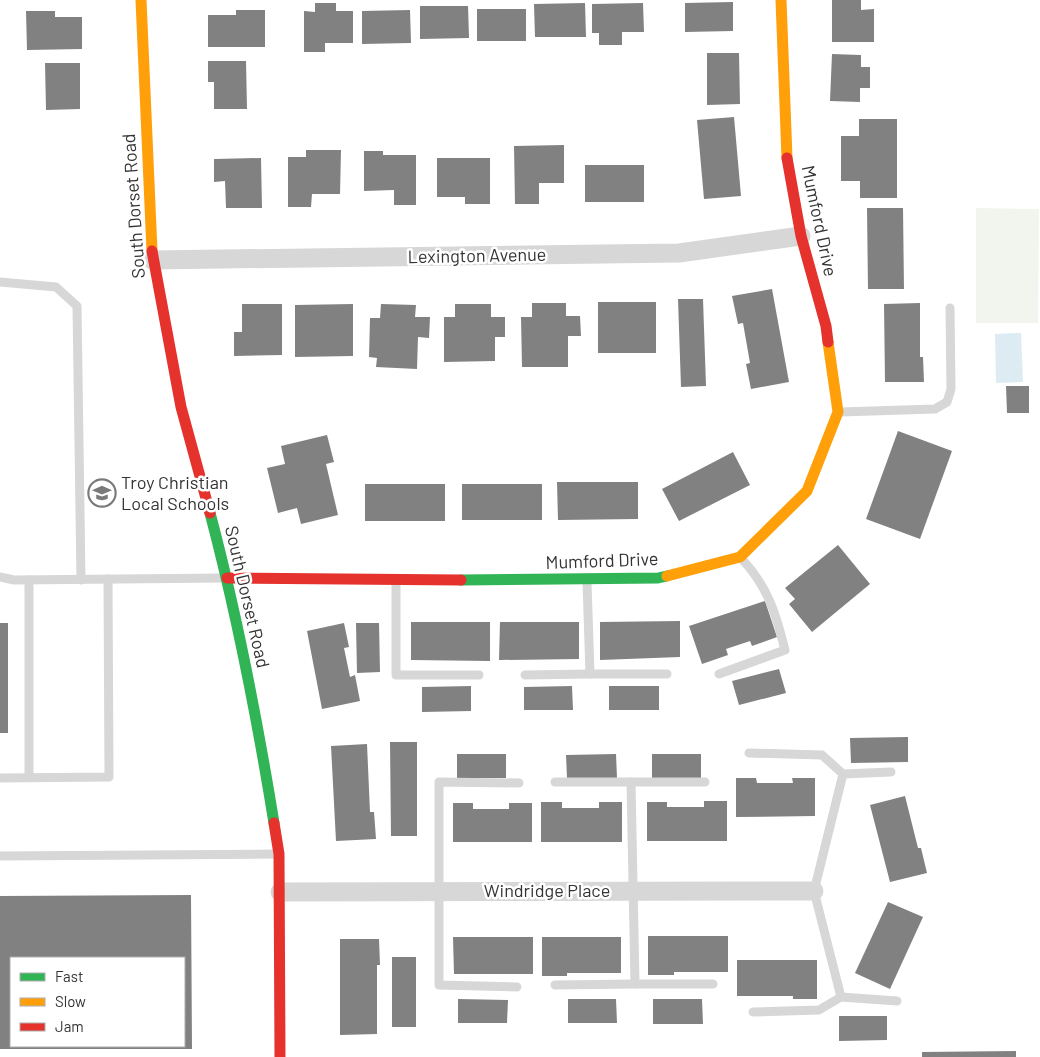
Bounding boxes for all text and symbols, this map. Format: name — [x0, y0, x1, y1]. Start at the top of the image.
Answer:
street label: South Dorset Road — [117, 133, 149, 279]
street label: Mumford Drive — [797, 163, 842, 278]
street label: Lexington Avenue — [407, 243, 546, 267]
place label: Troy Christian Local Schools — [121, 471, 229, 514]
school or university icon: Troy Christian Local Schools — [87, 478, 117, 508]
street label: South Dorset Road — [221, 523, 275, 670]
street label: Mumford Drive — [545, 547, 659, 573]
street label: Windridge Place — [484, 879, 610, 901]
legend — [10, 957, 185, 1047]
text: Fast — [55, 967, 83, 985]
text: Slow — [55, 992, 86, 1010]
text: Jam — [55, 1017, 84, 1035]

